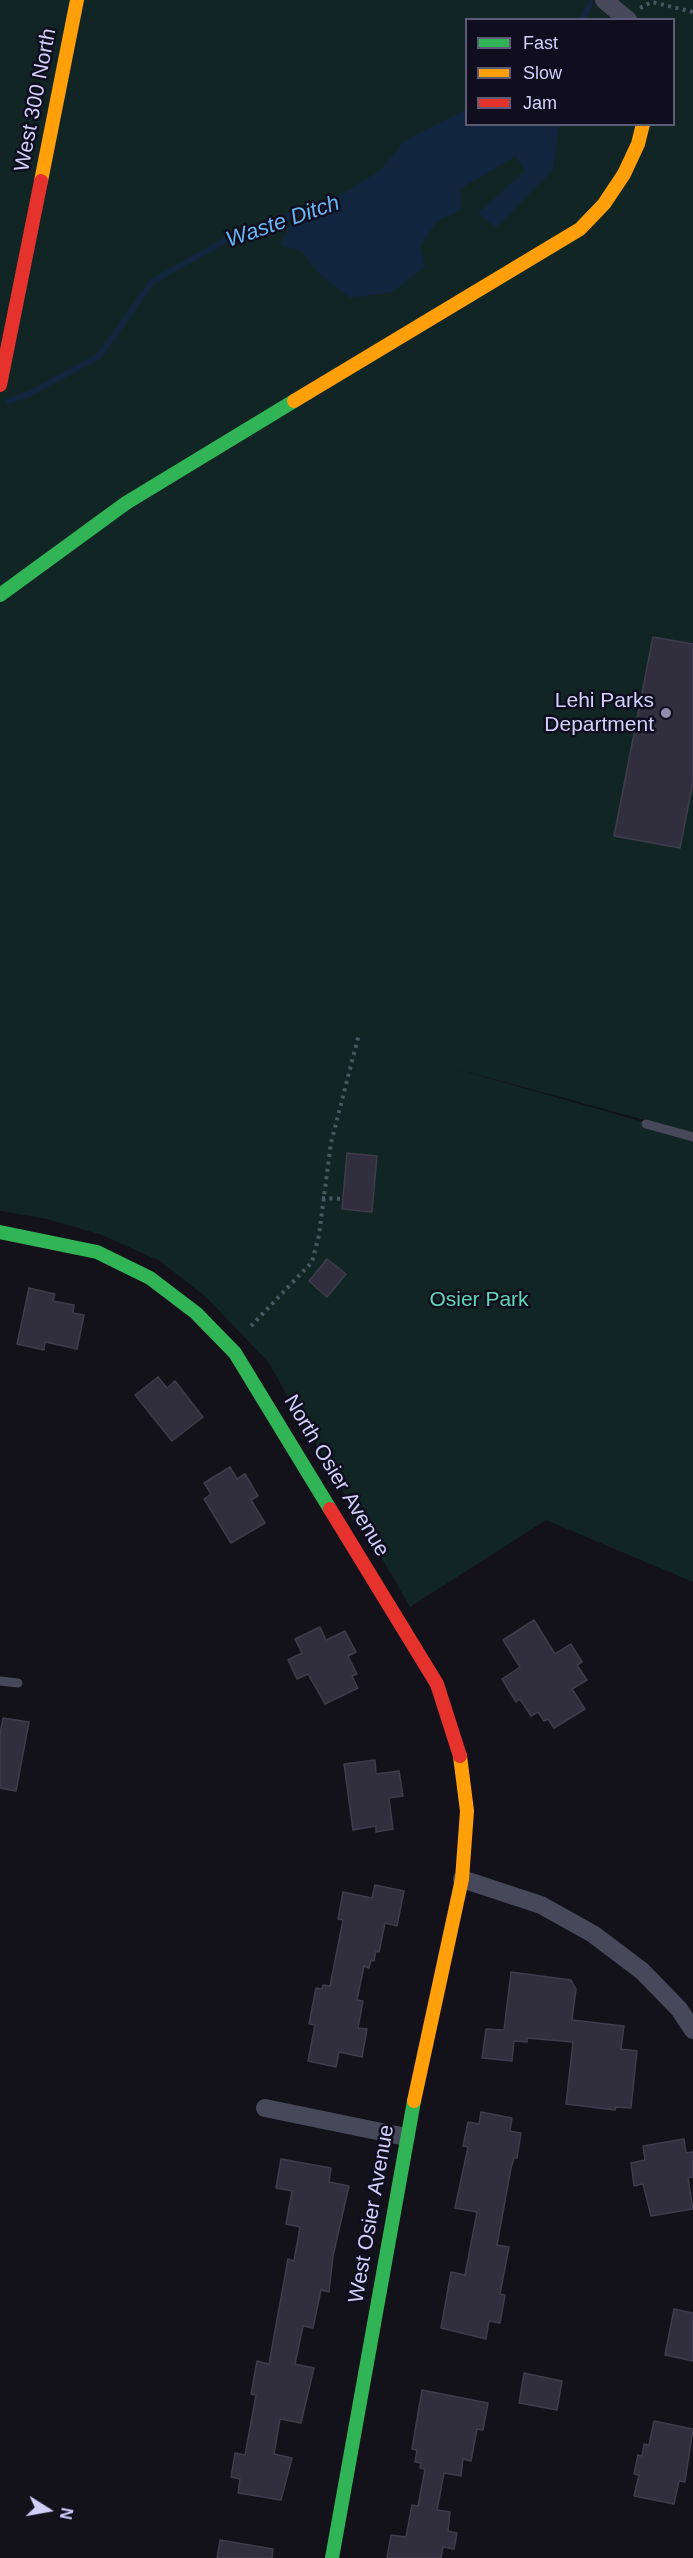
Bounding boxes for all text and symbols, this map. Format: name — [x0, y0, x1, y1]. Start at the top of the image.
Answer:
legend — [465, 18, 675, 126]
street label: West 300 North — [10, 26, 62, 174]
text: Fast — [523, 33, 558, 53]
text: Slow — [523, 63, 562, 83]
text: Jam — [523, 93, 557, 113]
water label: Waste Ditch — [223, 190, 343, 254]
place label: Lehi Parks Department — [544, 688, 654, 738]
marker: Lehi Parks Department — [659, 706, 673, 720]
park label: Osier Park — [429, 1287, 529, 1313]
street label: North Osier Avenue — [278, 1391, 394, 1561]
street label: West Osier Avenue — [344, 2123, 400, 2305]
north arrow — [18, 2480, 78, 2540]
text: N — [57, 2506, 76, 2521]

